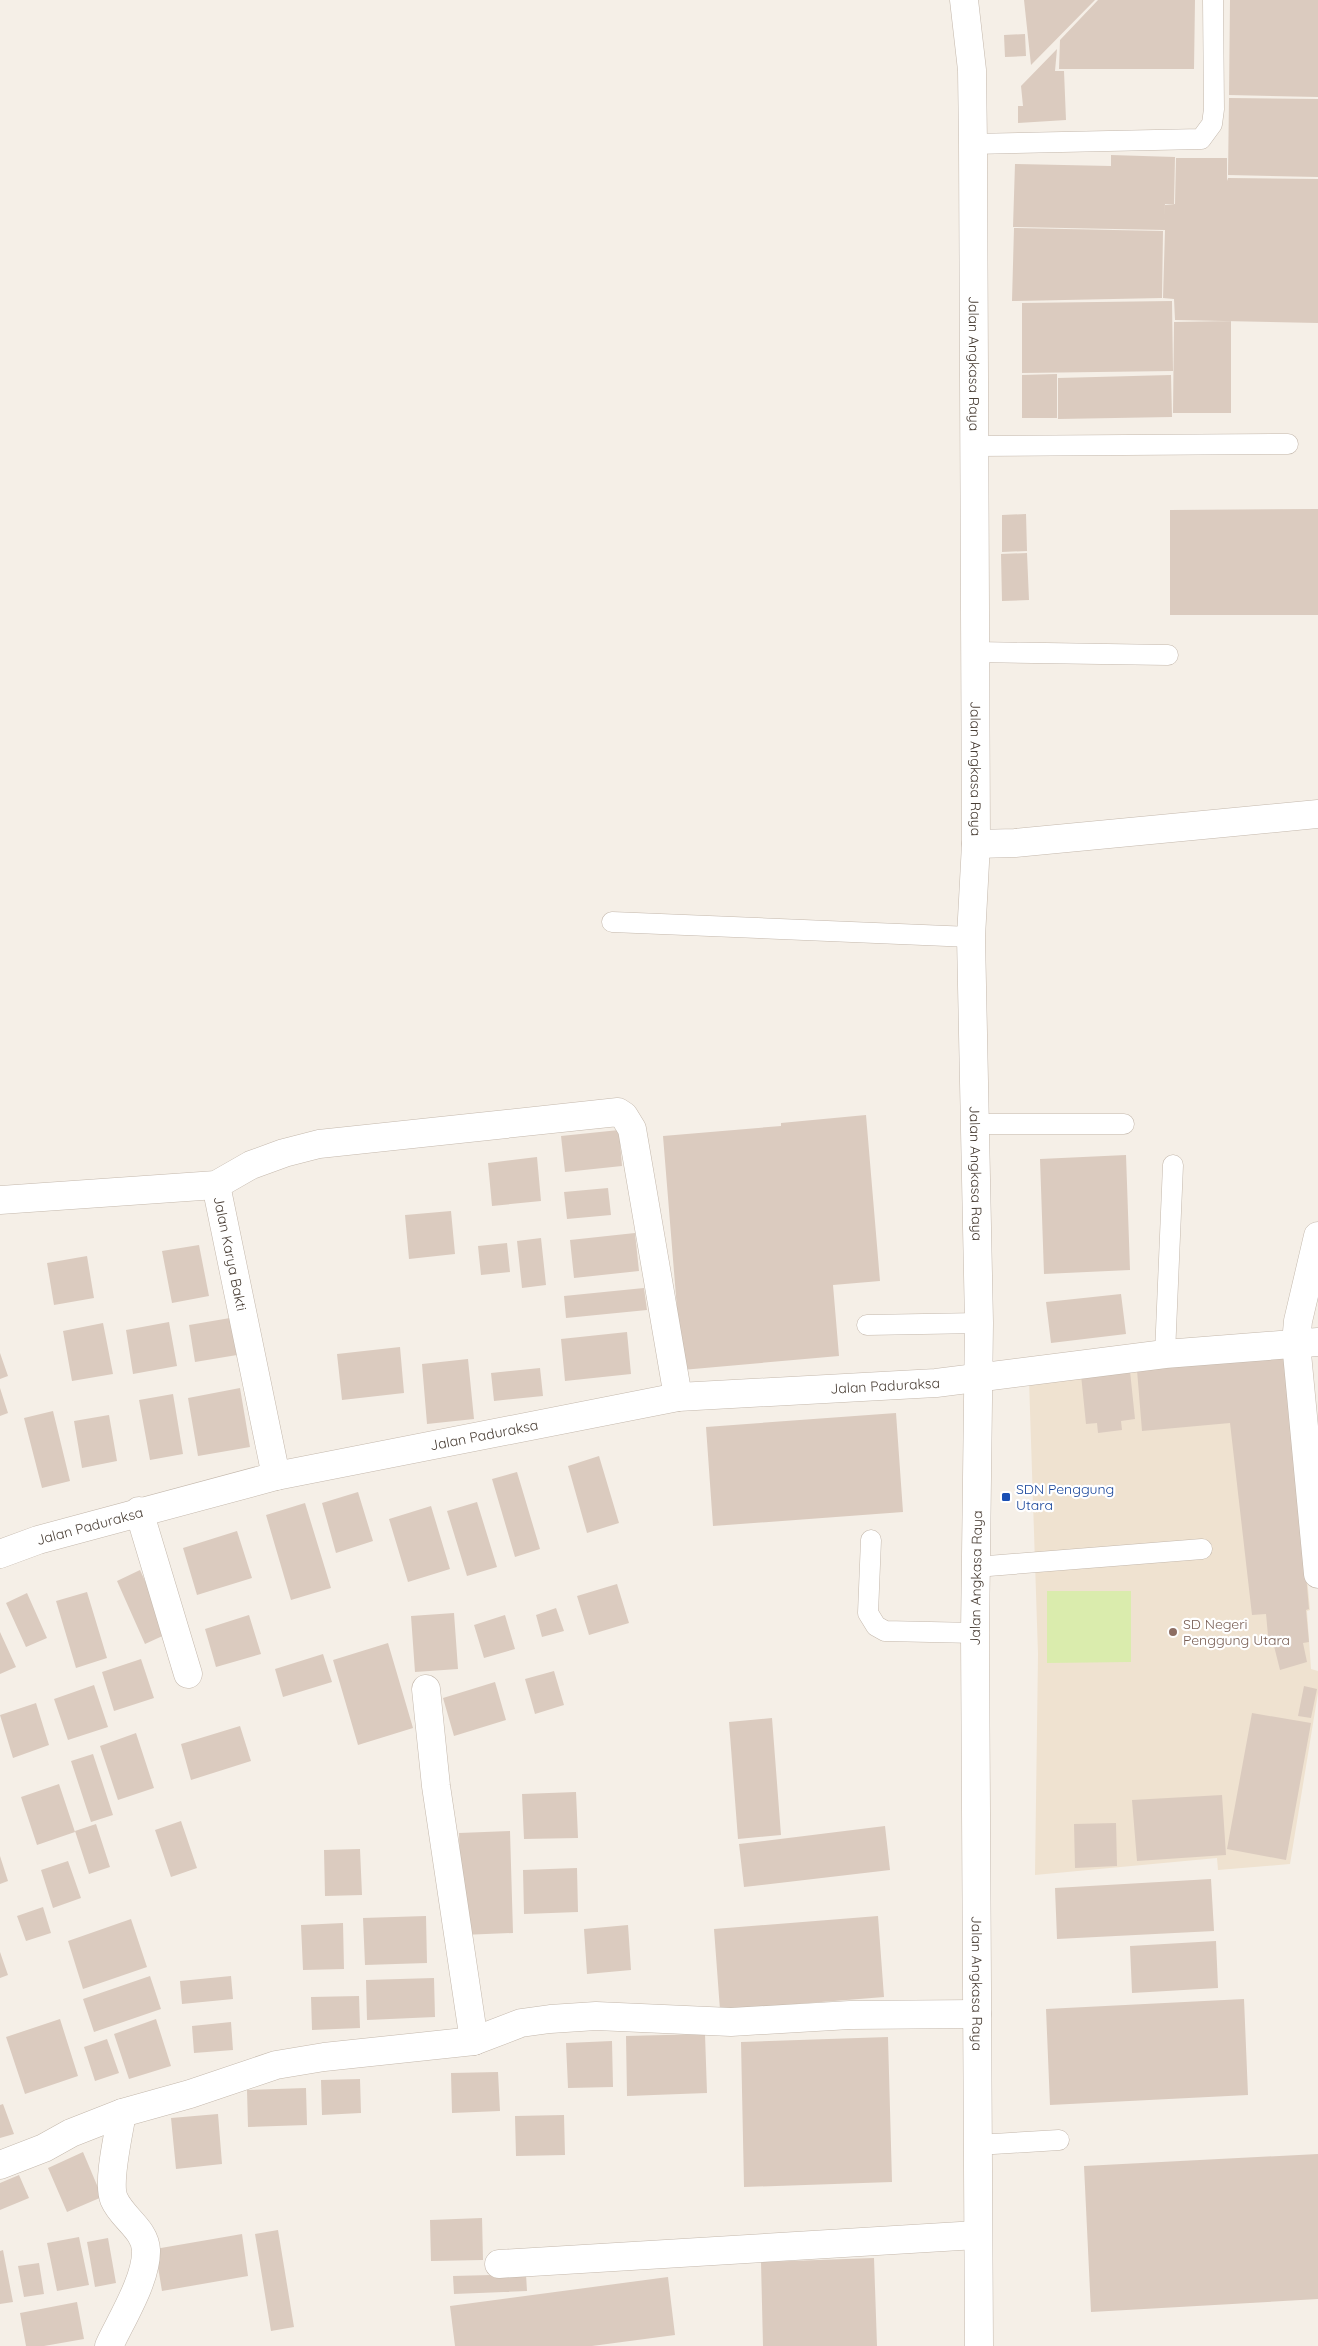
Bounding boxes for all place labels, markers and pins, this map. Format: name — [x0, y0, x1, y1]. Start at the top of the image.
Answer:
place label: SDN Penggung Utara — [1016, 1480, 1114, 1514]
marker: SDN Penggung Utara — [1000, 1491, 1012, 1503]
place label: SD Negeri Penggung Utara — [1183, 1615, 1290, 1649]
marker: SD Negeri Penggung Utara — [1167, 1626, 1179, 1638]

